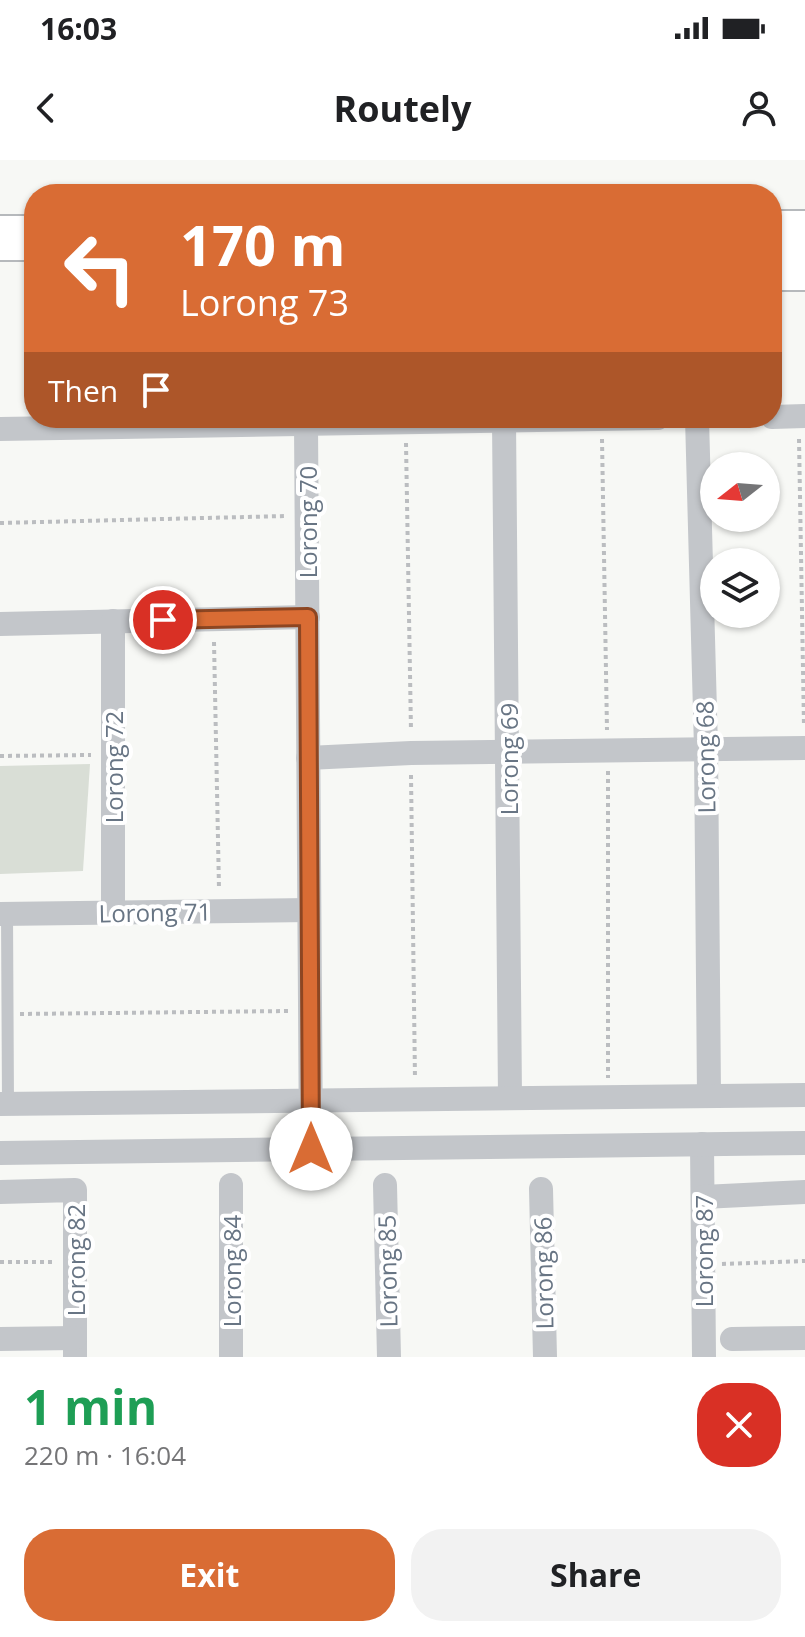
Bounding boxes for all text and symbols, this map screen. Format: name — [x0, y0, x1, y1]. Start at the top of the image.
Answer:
text: 16:03 — [40, 8, 117, 49]
text: Routely — [333, 84, 472, 133]
icon: back — [24, 86, 68, 130]
icon: person — [737, 86, 781, 130]
text: 170 m — [180, 206, 346, 282]
icon: left — [48, 216, 152, 320]
text: Lorong 73 — [180, 278, 349, 327]
icon: arrive — [134, 368, 178, 412]
text: Then — [48, 370, 118, 411]
north arrow — [700, 452, 780, 532]
map controls — [700, 452, 780, 628]
street label: Lorong 70 — [291, 466, 324, 578]
button: layers — [700, 548, 780, 628]
pin — [129, 586, 197, 654]
icon: arrive — [141, 598, 185, 642]
street label: Lorong 68 — [688, 700, 722, 814]
street label: Lorong 69 — [492, 703, 525, 815]
street label: Lorong 72 — [97, 711, 130, 823]
street label: Lorong 71 — [98, 895, 212, 929]
position arrow — [269, 1107, 353, 1191]
street label: Lorong 87 — [687, 1195, 720, 1307]
street label: Lorong 82 — [59, 1204, 92, 1316]
street label: Lorong 84 — [215, 1214, 248, 1327]
street label: Lorong 85 — [370, 1214, 404, 1328]
street label: Lorong 86 — [526, 1216, 560, 1330]
text: 1 min — [24, 1374, 157, 1439]
button: close — [697, 1383, 781, 1467]
text: 220 m · 16:04 — [24, 1437, 186, 1473]
button: Exit — [24, 1529, 395, 1621]
button: Share — [411, 1529, 781, 1621]

